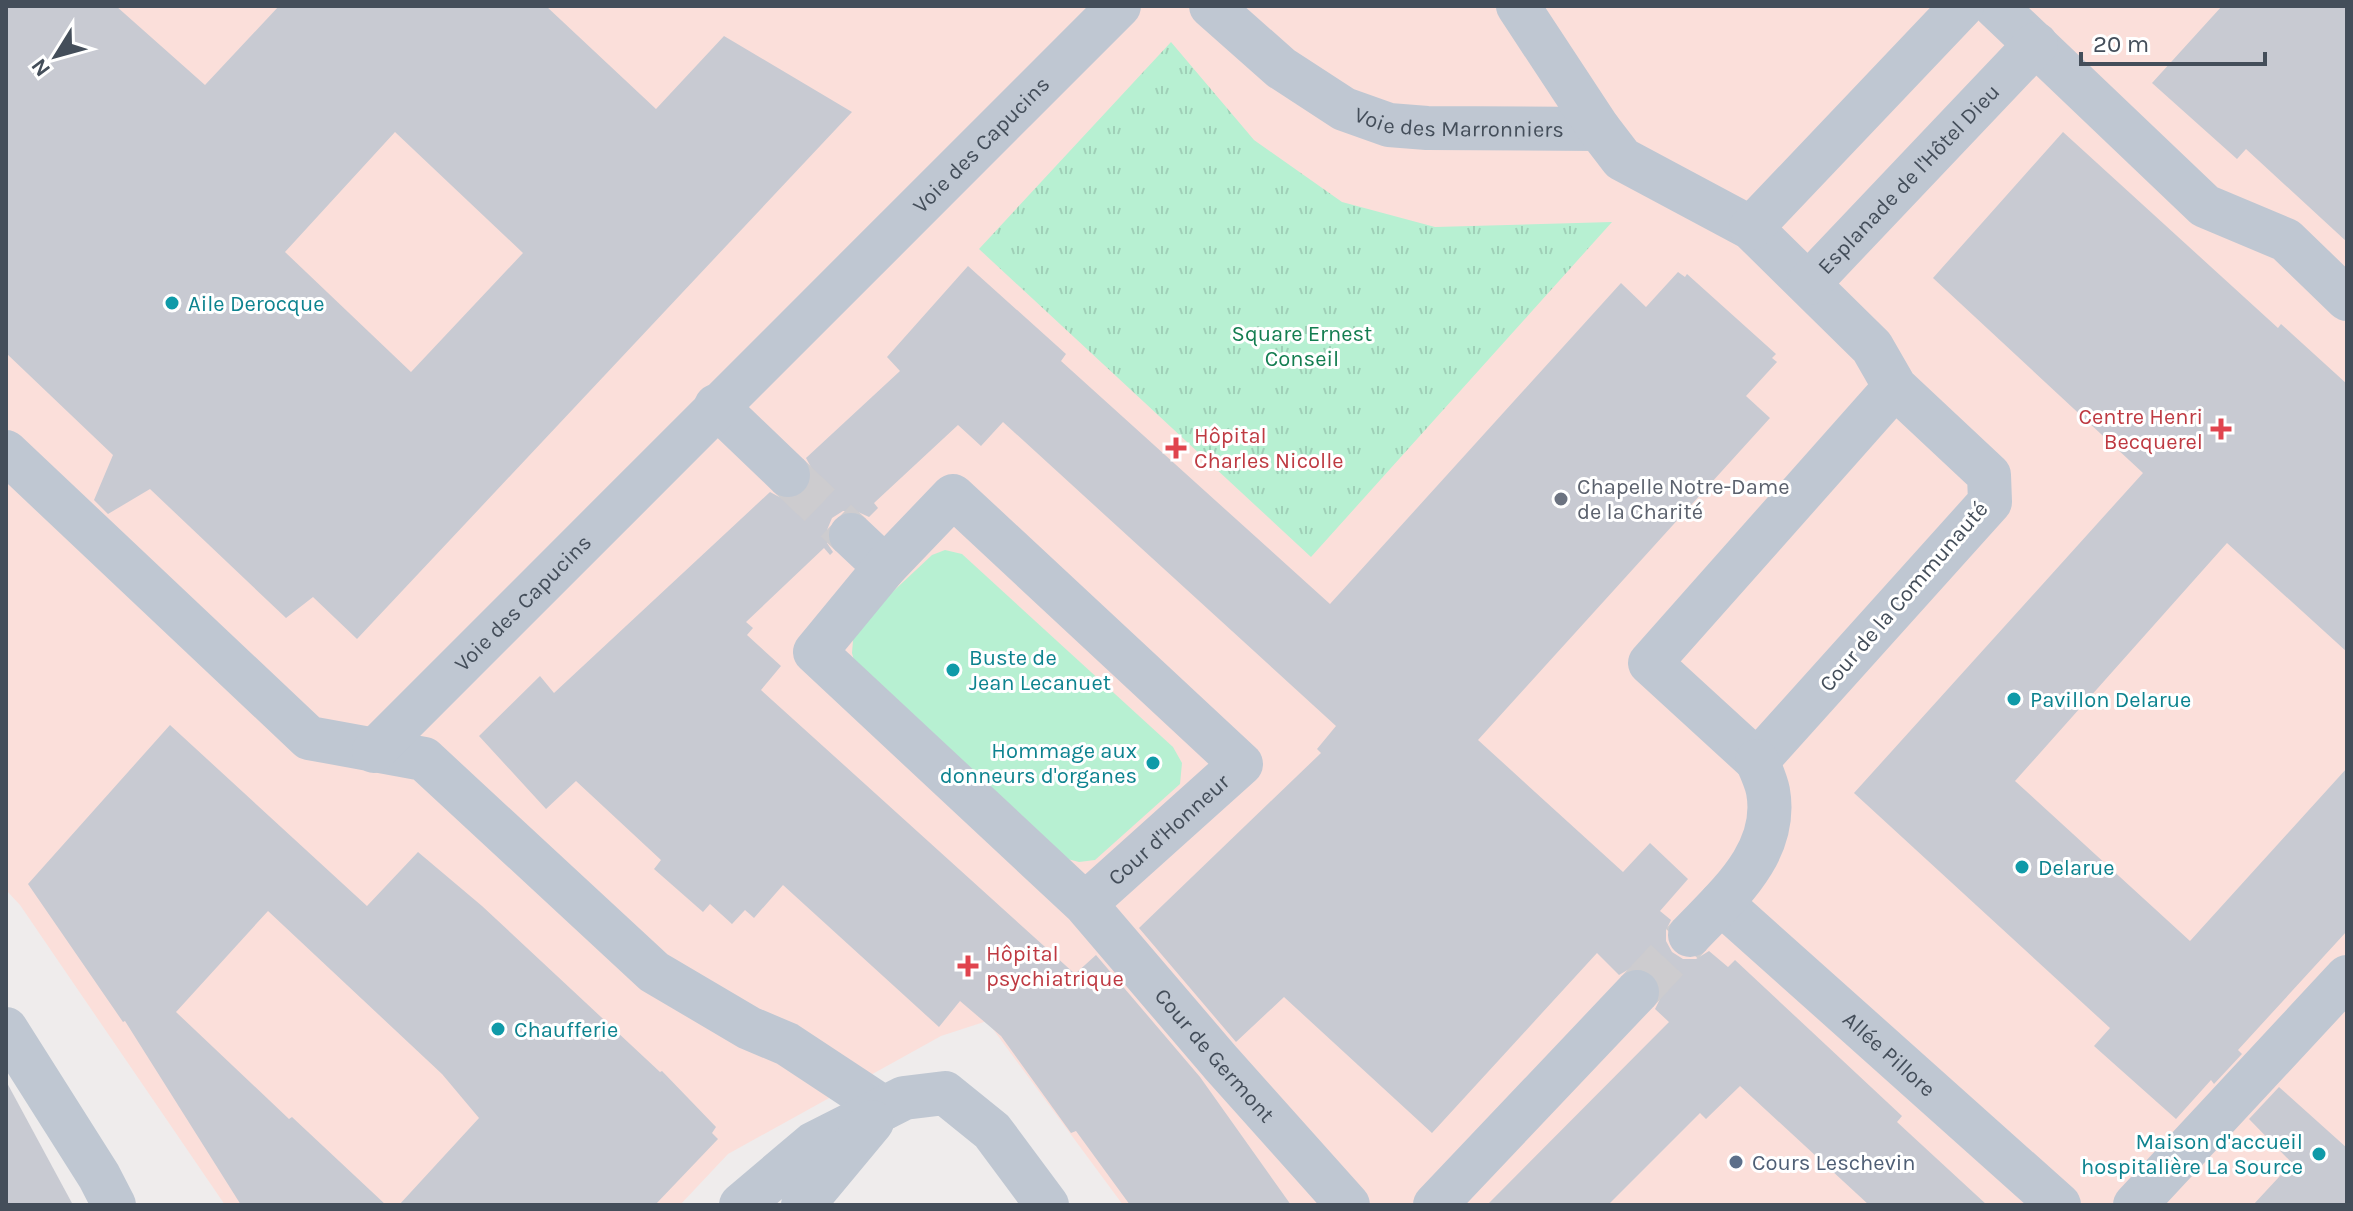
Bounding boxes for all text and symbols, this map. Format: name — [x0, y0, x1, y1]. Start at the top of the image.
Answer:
north arrow — [16, 16, 96, 96]
scale bar — [2081, 16, 2265, 66]
text: 20 m — [2093, 30, 2149, 58]
text: N — [26, 53, 56, 82]
street label: Voie des Capucins — [908, 71, 1055, 219]
street label: Esplanade de l'Hôtel Dieu — [1813, 79, 2005, 280]
street label: Voie des Marronniers — [1351, 102, 1564, 143]
place label: Aile Derocque — [188, 291, 325, 317]
marker: Aile Derocque — [163, 294, 181, 312]
park label: Square Ernest Conseil — [1232, 321, 1372, 372]
place label: Centre Henri Becquerel — [2078, 404, 2203, 455]
marker: Centre Henri Becquerel — [2210, 418, 2232, 440]
place label: Hôpital Charles Nicolle — [1194, 423, 1344, 474]
marker: Hôpital Charles Nicolle — [1165, 437, 1187, 459]
place label: Chapelle Notre-Dame de la Charité — [1577, 474, 1790, 525]
marker: Chapelle Notre-Dame de la Charité — [1552, 490, 1570, 508]
street label: Cour de la Communauté — [1814, 496, 1993, 697]
street label: Voie des Capucins — [449, 529, 597, 677]
place label: Buste de Jean Lecanuet — [969, 645, 1111, 696]
marker: Buste de Jean Lecanuet — [944, 661, 962, 679]
place label: Pavillon Delarue — [2030, 687, 2191, 713]
marker: Pavillon Delarue — [2005, 690, 2023, 708]
place label: Hommage aux donneurs d'organes — [940, 738, 1137, 789]
marker: Hommage aux donneurs d'organes — [1144, 754, 1162, 772]
street label: Cour d'Honneur — [1103, 769, 1235, 891]
place label: Delarue — [2038, 855, 2115, 881]
marker: Delarue — [2013, 858, 2031, 876]
place label: Hôpital psychiatrique — [986, 941, 1124, 992]
marker: Hôpital psychiatrique — [957, 955, 979, 977]
street label: Cour de Germont — [1149, 983, 1280, 1128]
street label: Allée Pillore — [1837, 1006, 1940, 1102]
place label: Chaufferie — [514, 1017, 618, 1043]
marker: Chaufferie — [489, 1020, 507, 1038]
place label: Maison d'accueil hospitalière La Source — [2081, 1129, 2303, 1180]
marker: Maison d'accueil hospitalière La Source — [2310, 1145, 2328, 1163]
place label: Cours Leschevin — [1752, 1150, 1916, 1176]
marker: Cours Leschevin — [1727, 1153, 1745, 1171]

